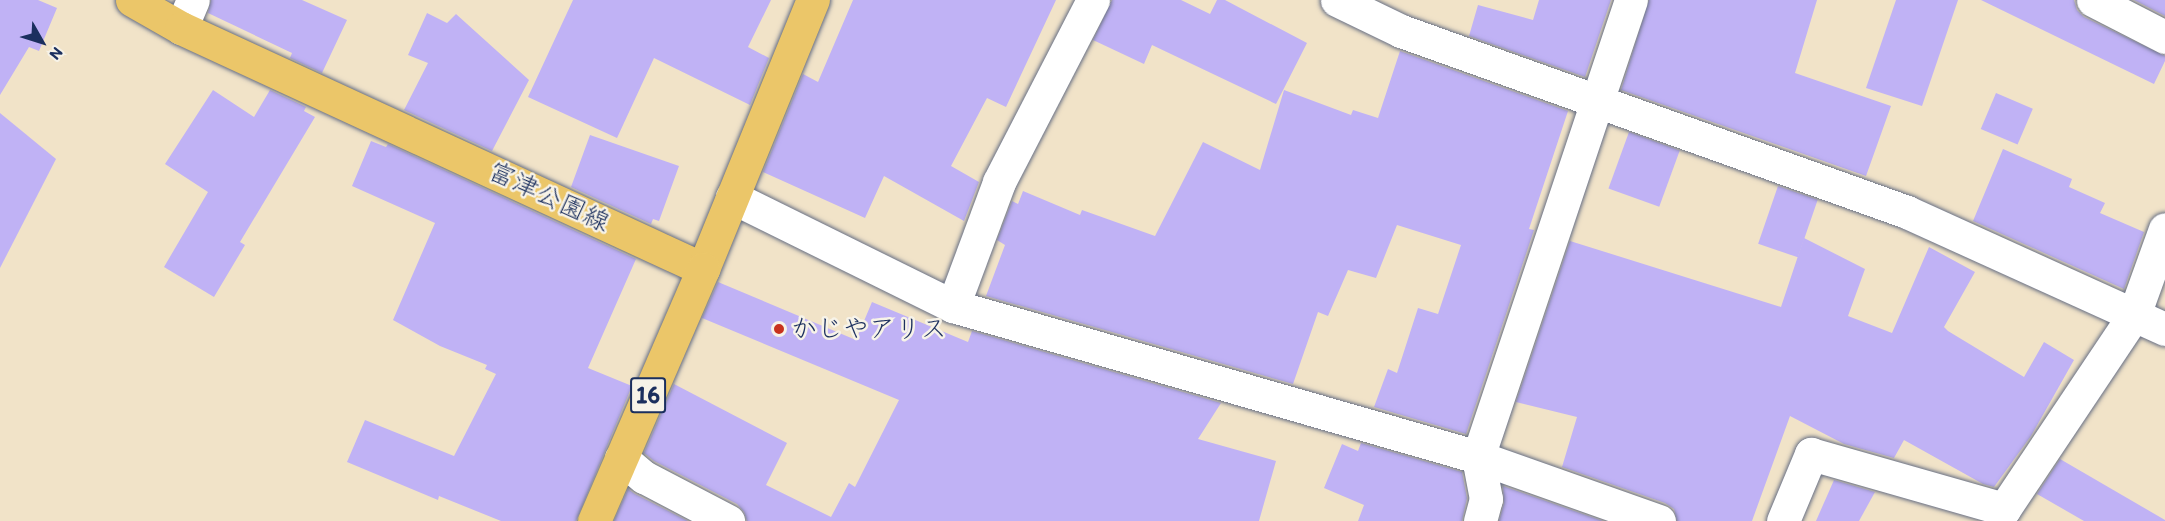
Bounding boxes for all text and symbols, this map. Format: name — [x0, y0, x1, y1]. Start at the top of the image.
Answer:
north arrow — [12, 12, 72, 72]
text: N — [46, 43, 67, 64]
street label: 富津公園線 — [483, 155, 615, 239]
place label: かじやアリス — [791, 313, 947, 345]
marker: かじやアリス — [772, 322, 786, 336]
road number: 16 — [630, 374, 666, 416]

